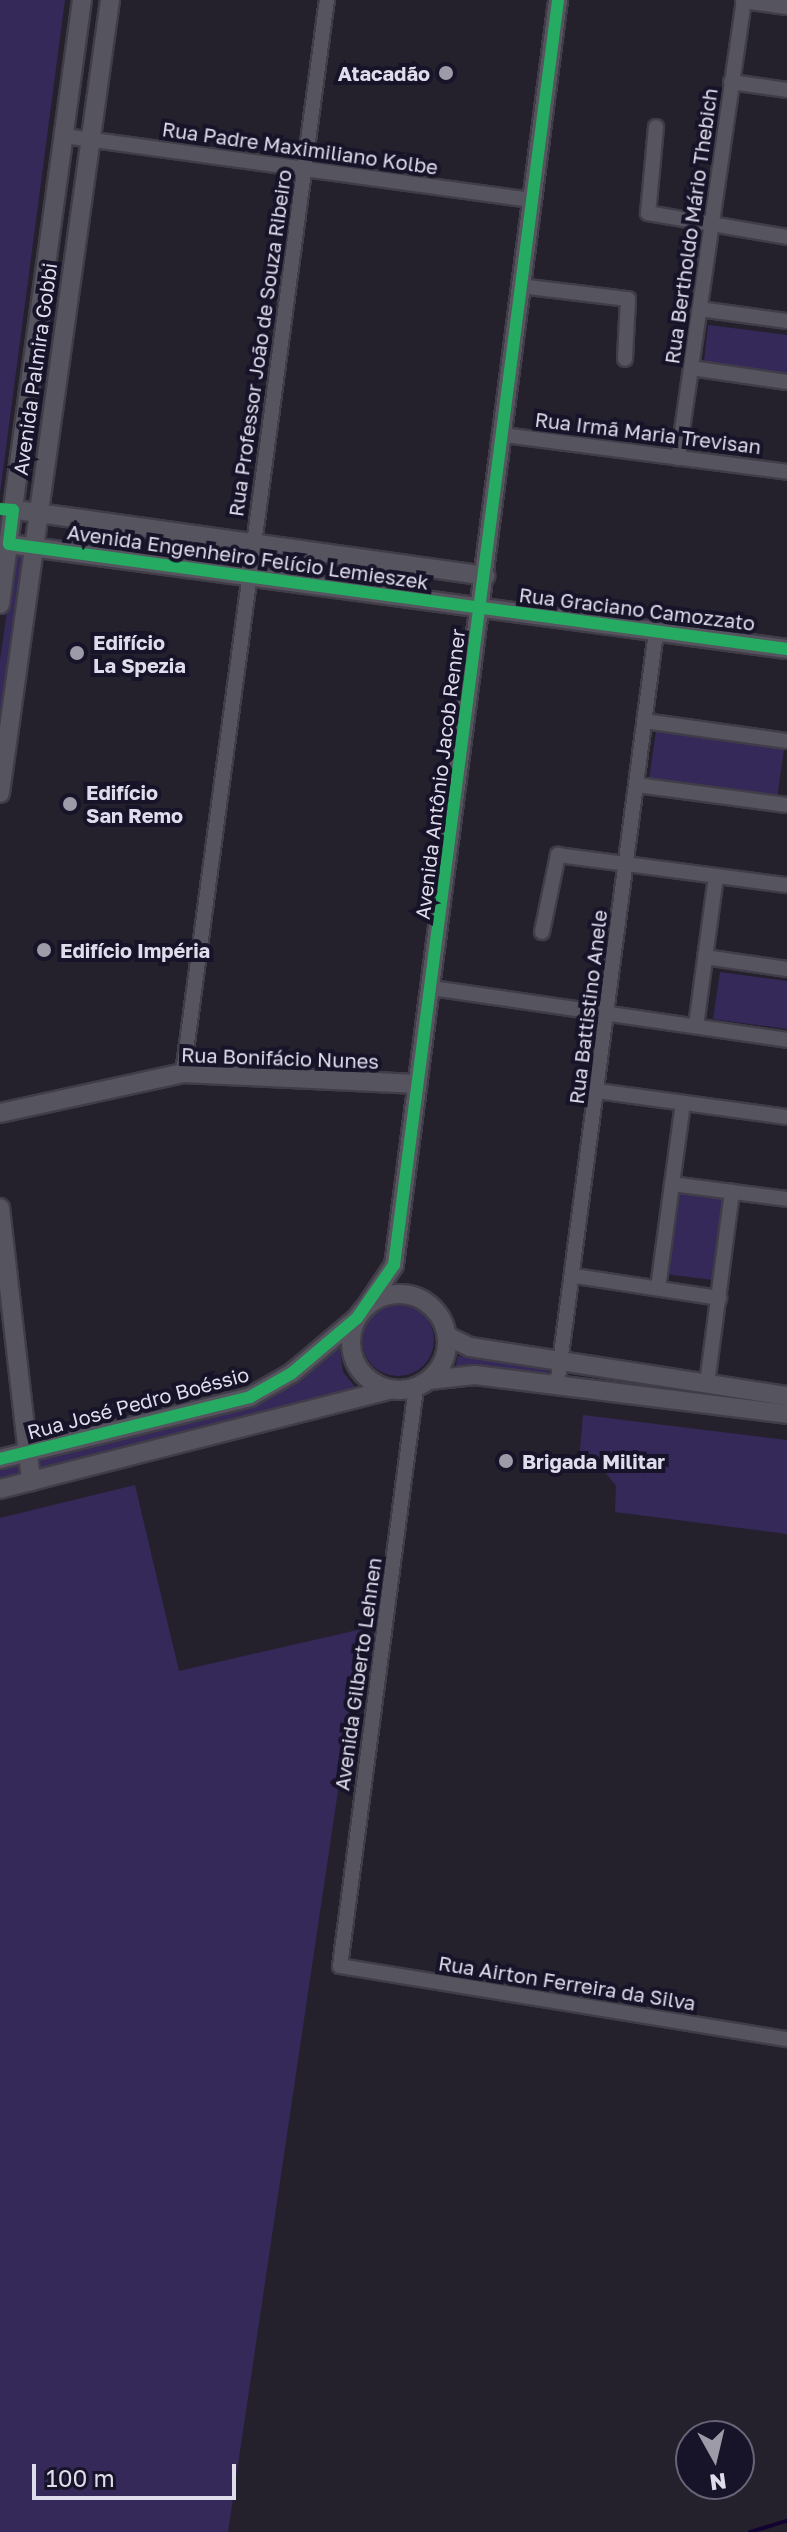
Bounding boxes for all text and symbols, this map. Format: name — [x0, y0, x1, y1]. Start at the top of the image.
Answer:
place label: Atacadão — [338, 61, 430, 85]
marker: Atacadão — [437, 64, 455, 82]
street label: Rua Bertholdo Mário Thebich — [660, 86, 722, 366]
street label: Rua Padre Maximiliano Kolbe — [161, 117, 439, 179]
street label: Rua Professor João de Souza Ribeiro — [224, 168, 296, 518]
street label: Avenida Palmira Gobbi — [8, 261, 62, 477]
street label: Rua Irmã Maria Trevisan — [533, 407, 763, 459]
street label: Avenida Engenheiro Felício Lemieszek — [66, 520, 430, 594]
street label: Rua Graciano Camozzato — [518, 583, 756, 635]
street label: Avenida Antônio Jacob Renner — [410, 627, 470, 921]
place label: Edifício La Spezia — [93, 630, 186, 677]
marker: Edifício La Spezia — [68, 644, 86, 662]
place label: Edifício San Remo — [86, 780, 183, 827]
marker: Edifício San Remo — [61, 795, 79, 813]
street label: Rua Battistino Anele — [564, 908, 612, 1106]
place label: Edifício Impéria — [60, 938, 210, 962]
marker: Edifício Impéria — [35, 941, 53, 959]
street label: Rua Bonifácio Nunes — [181, 1043, 379, 1073]
street label: Rua José Pedro Boéssio — [24, 1362, 252, 1444]
place label: Brigada Militar — [522, 1449, 665, 1473]
marker: Brigada Militar — [497, 1452, 515, 1470]
street label: Avenida Gilberto Lehnen — [330, 1556, 386, 1792]
street label: Rua Airton Ferreira da Silva — [437, 1951, 697, 2015]
north arrow — [675, 2420, 755, 2500]
scale bar — [36, 2448, 240, 2498]
text: 100 m — [46, 2463, 115, 2492]
text: N — [708, 2468, 728, 2497]

